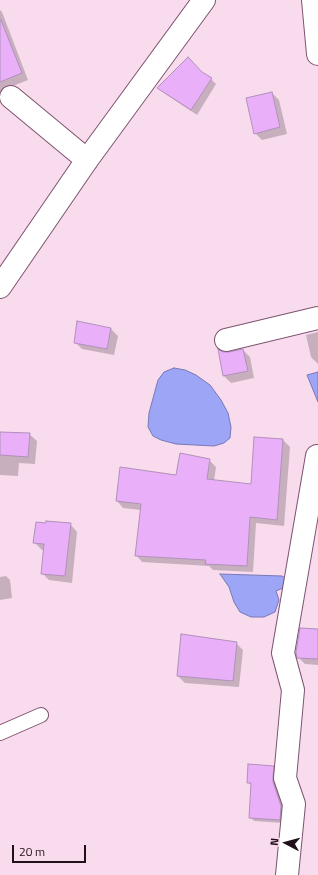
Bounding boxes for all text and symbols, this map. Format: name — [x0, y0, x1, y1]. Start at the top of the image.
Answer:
north arrow — [266, 823, 306, 863]
scale bar — [14, 837, 88, 863]
text: N — [266, 837, 282, 846]
text: 20 m — [19, 842, 45, 861]

